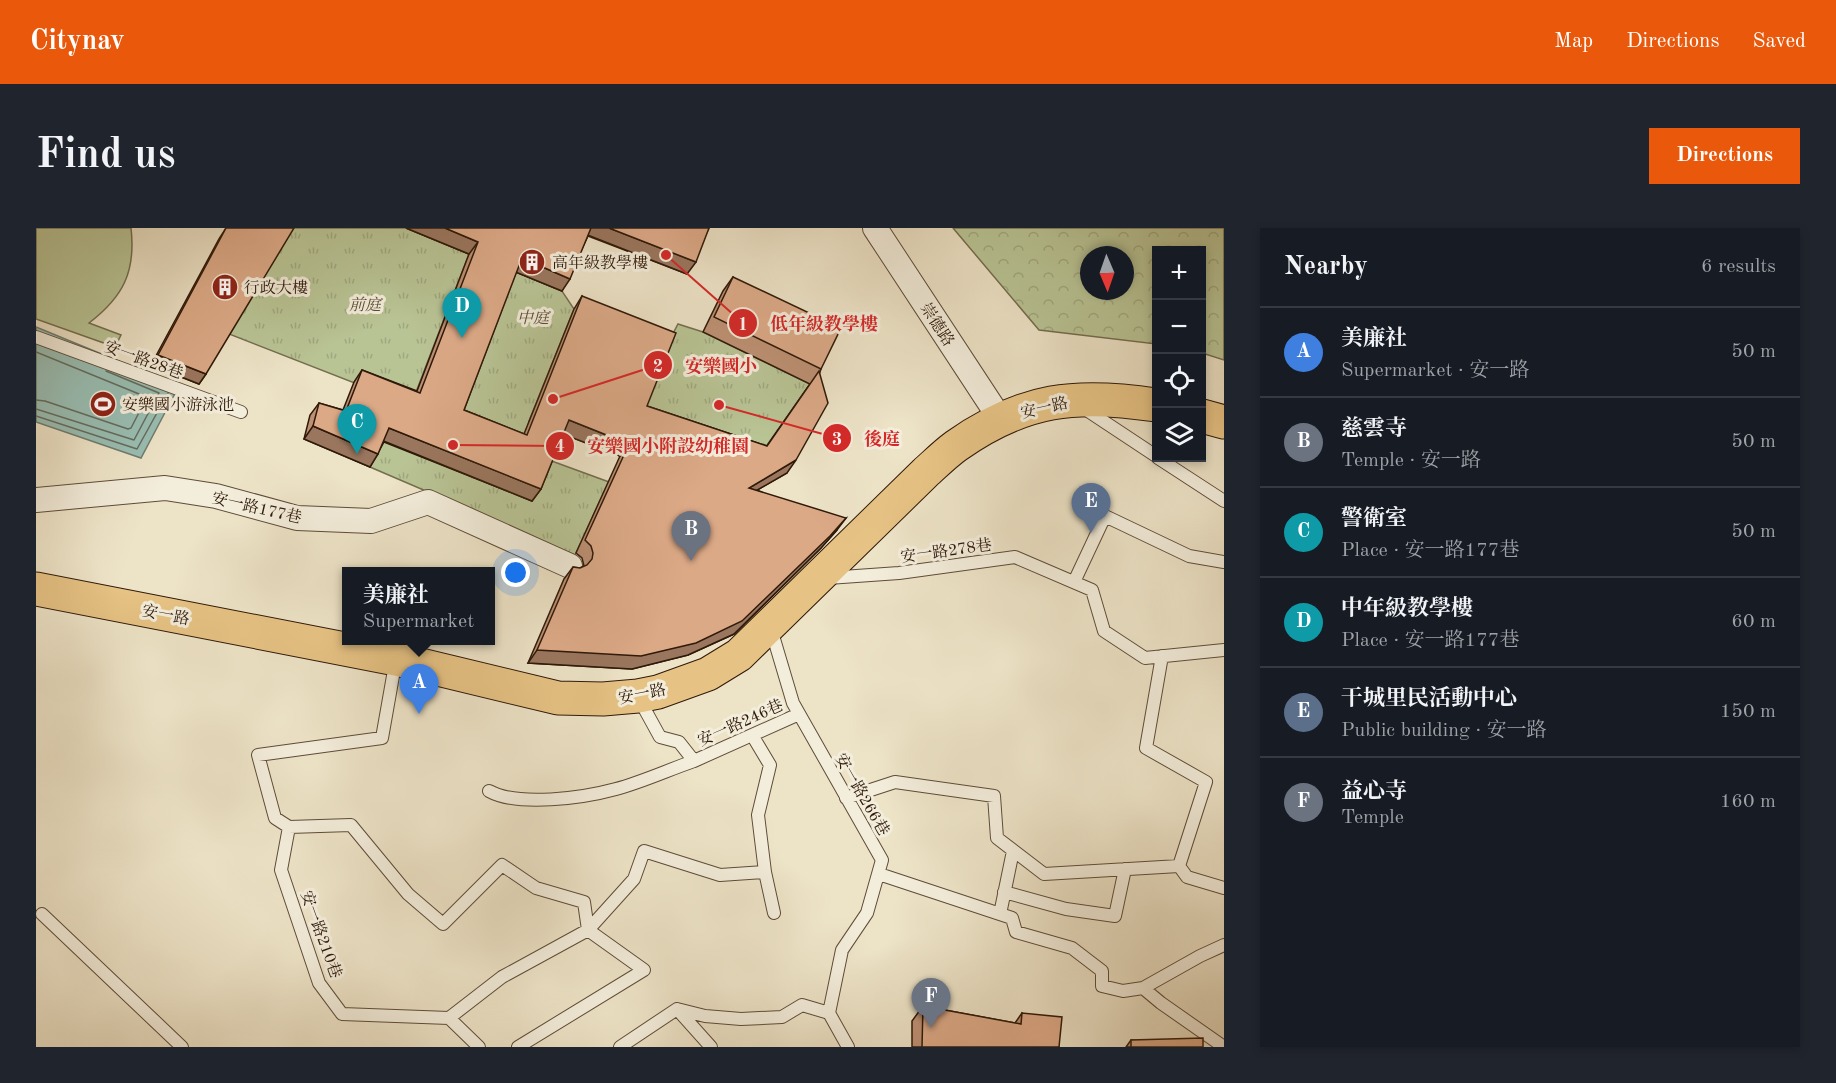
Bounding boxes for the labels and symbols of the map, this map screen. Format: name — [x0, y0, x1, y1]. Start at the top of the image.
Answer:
north arrow — [1080, 246, 1134, 300]
building icon: 高年級教學樓 — [517, 247, 547, 277]
place label: 高年級教學樓 — [552, 254, 648, 272]
building icon: 行政大樓 — [210, 272, 240, 302]
place label: 行政大樓 — [244, 279, 308, 297]
pin: D — [442, 288, 482, 338]
park label: 前庭 — [349, 296, 384, 314]
street label: 崇德路 — [917, 300, 958, 350]
callout: 低年級教學樓 — [728, 305, 890, 341]
park label: 中庭 — [517, 309, 552, 327]
text: 低年級教學樓 — [770, 314, 878, 334]
text: 1 — [738, 316, 748, 334]
street label: 安一路28巷 — [102, 337, 186, 383]
callout: 安樂國小 — [643, 347, 769, 383]
text: 安樂國小 — [685, 356, 757, 376]
text: 2 — [653, 358, 663, 376]
sports icon: 安樂國小游泳池 — [88, 389, 118, 419]
street label: 安一路 — [1019, 394, 1070, 422]
place label: 安樂國小游泳池 — [122, 396, 234, 414]
pin: C — [338, 404, 376, 454]
callout: 後庭 — [822, 420, 912, 456]
callout: 安樂國小附設幼稚園 — [545, 428, 761, 464]
text: 後庭 — [864, 429, 900, 449]
text: 3 — [832, 431, 842, 449]
text: 安樂國小附設幼稚園 — [587, 436, 749, 456]
text: 4 — [555, 438, 565, 456]
pin: E — [1072, 484, 1110, 533]
street label: 安一路177巷 — [210, 489, 304, 527]
pin: B — [672, 512, 710, 561]
street label: 安一路278巷 — [899, 536, 993, 566]
your location — [501, 558, 530, 587]
street label: 安一路 — [141, 602, 191, 628]
pin: A — [400, 664, 439, 714]
street label: 安一路 — [617, 681, 667, 707]
street label: 安一路246巷 — [695, 696, 786, 750]
street label: 安一路266巷 — [831, 750, 893, 839]
street label: 安一路210巷 — [297, 888, 345, 981]
pin: F — [912, 978, 950, 1028]

